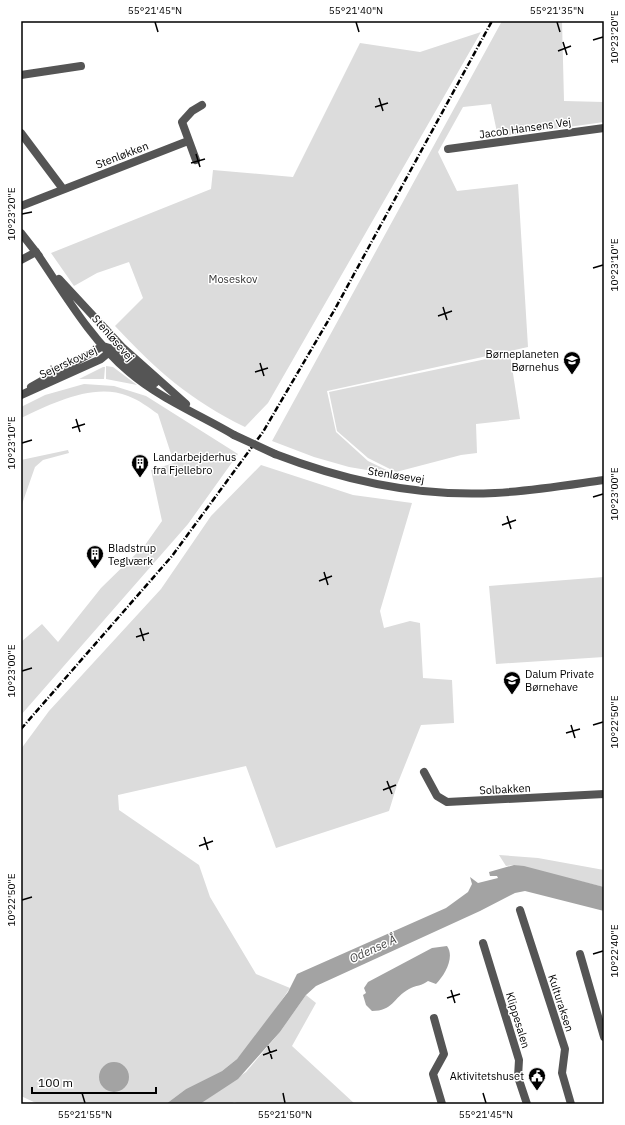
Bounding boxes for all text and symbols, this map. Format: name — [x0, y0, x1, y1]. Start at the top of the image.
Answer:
text: 55°21'45"N — [128, 4, 182, 17]
text: 55°21'40"N — [329, 4, 383, 17]
text: 55°21'35"N — [530, 4, 584, 17]
text: 10°23'20"E — [608, 10, 621, 64]
street label: Jacob Hansens Vej — [478, 115, 572, 141]
street label: Stenløkken — [94, 139, 150, 171]
text: 10°23'20"E — [5, 187, 18, 241]
text: 10°23'10"E — [608, 238, 621, 292]
park label: Moseskov — [209, 272, 258, 286]
street label: Stenløsevej — [89, 312, 137, 364]
street label: Sejerskovvej — [37, 343, 99, 381]
place label: Børneplaneten Børnehus — [486, 347, 559, 374]
school or university icon: Børneplaneten Børnehus — [562, 350, 582, 375]
text: 10°23'10"E — [5, 416, 18, 470]
place label: Landarbejderhus fra Fjellebro — [153, 450, 236, 477]
building icon: Landarbejderhus fra Fjellebro — [130, 453, 150, 478]
street label: Stenløsevej — [367, 464, 425, 486]
text: 10°23'00"E — [608, 467, 621, 521]
place label: Bladstrup Teglværk — [108, 541, 156, 568]
building icon: Bladstrup Teglværk — [85, 544, 105, 569]
text: 10°23'00"E — [5, 644, 18, 698]
place label: Dalum Private Børnehave — [525, 667, 594, 694]
school or university icon: Dalum Private Børnehave — [502, 670, 522, 695]
text: 10°22'50"E — [608, 695, 621, 749]
street label: Solbakken — [479, 781, 531, 797]
text: 10°22'50"E — [5, 873, 18, 927]
text: 10°22'40"E — [608, 924, 621, 978]
water label: Odense Å — [347, 931, 399, 966]
street label: Kulturaksen — [545, 973, 577, 1033]
street label: Klippesalen — [503, 990, 533, 1050]
public building icon: Aktivitetshuset — [527, 1066, 547, 1091]
scale bar — [32, 1069, 156, 1095]
place label: Aktivitetshuset — [450, 1069, 524, 1083]
text: 100 m — [38, 1075, 73, 1090]
text: 55°21'55"N — [58, 1108, 112, 1121]
text: 55°21'50"N — [258, 1108, 312, 1121]
text: 55°21'45"N — [459, 1108, 513, 1121]

